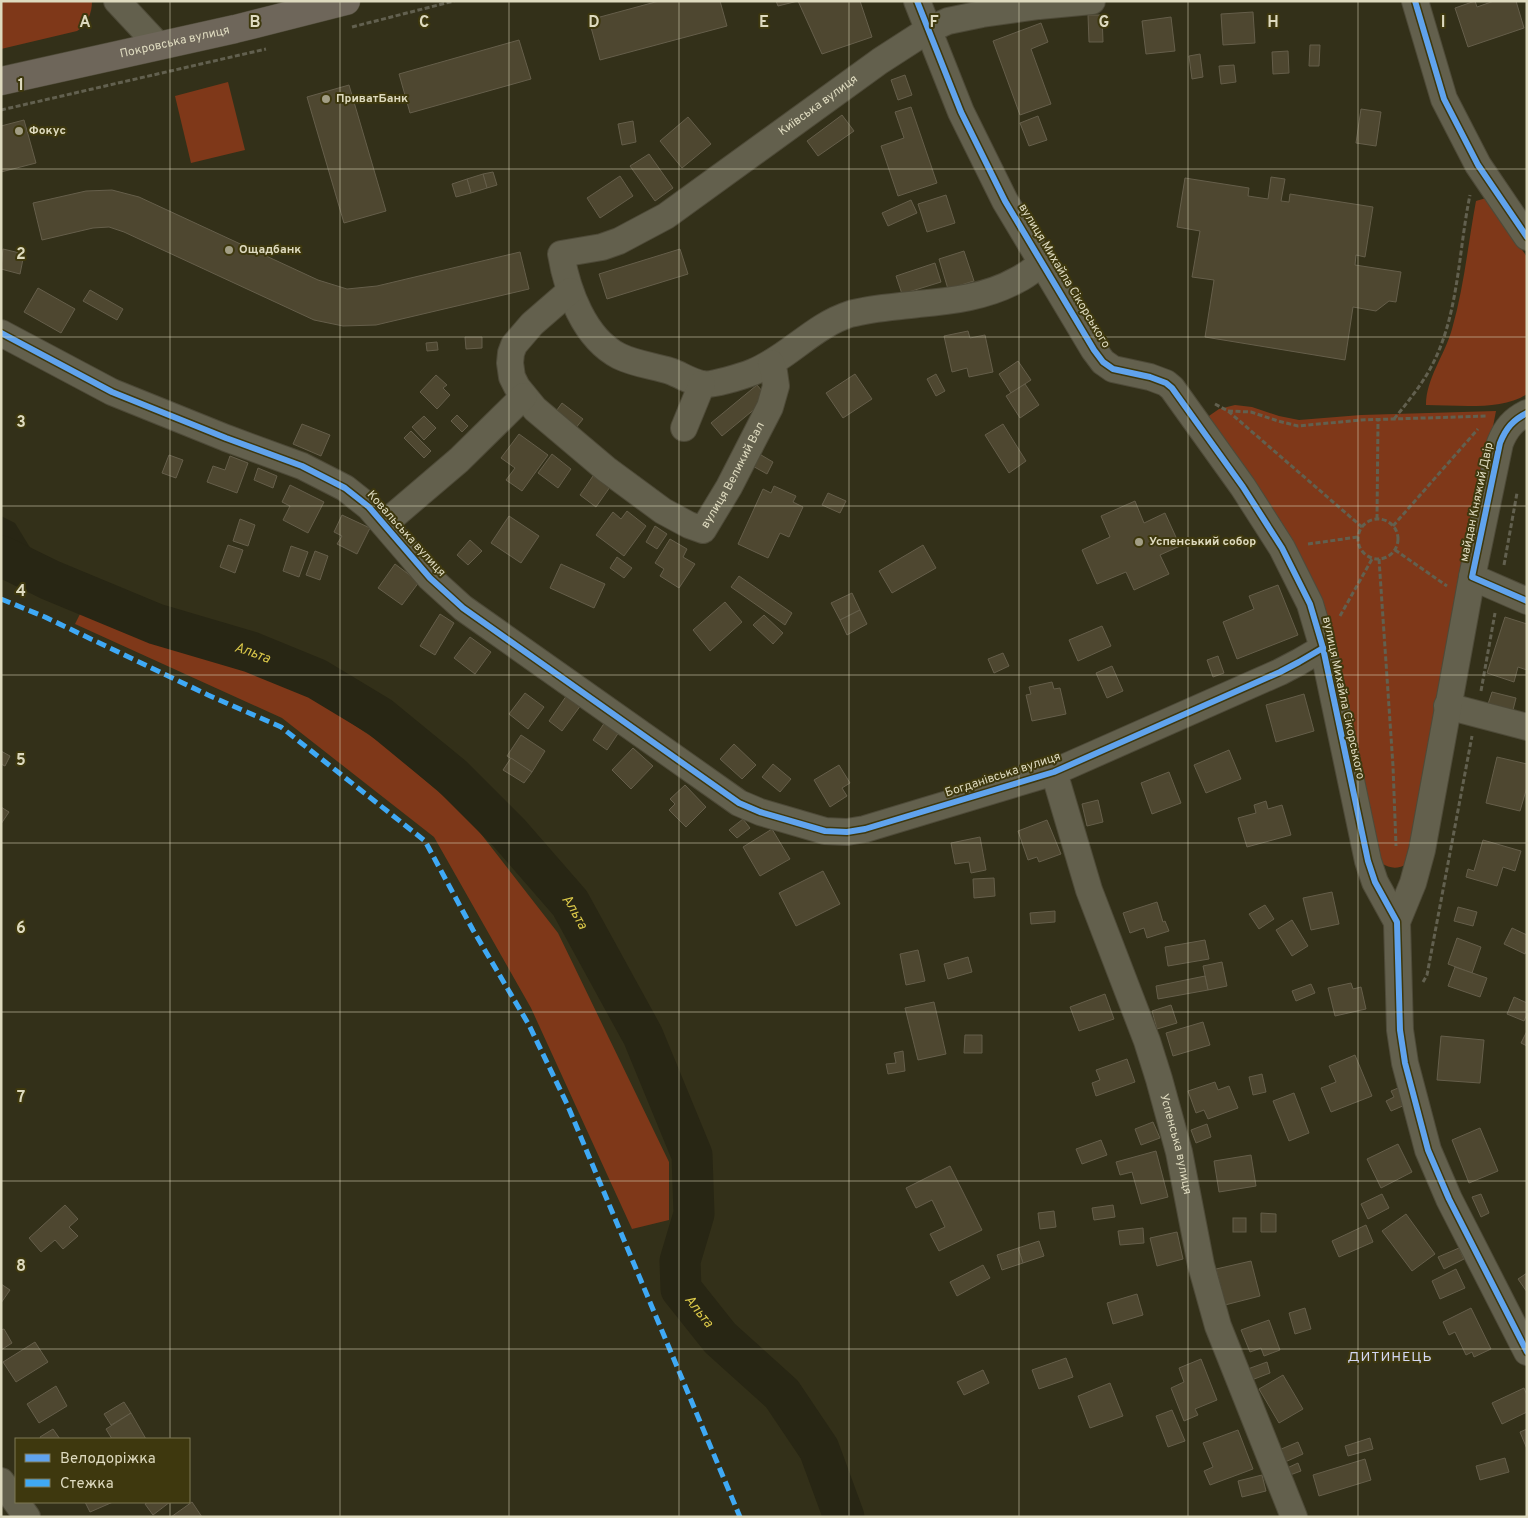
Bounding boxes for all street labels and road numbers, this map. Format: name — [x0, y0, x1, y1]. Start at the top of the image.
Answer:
street label: Покровська вулиця — [118, 22, 231, 62]
street label: Київська вулиця — [775, 71, 861, 140]
street label: вулиця Михайла Сікорського — [1014, 201, 1114, 352]
street label: вулиця Великий Вал — [698, 419, 769, 532]
street label: майдан Княжий Двір — [1457, 441, 1498, 563]
street label: Ковальська вулиця — [363, 487, 449, 581]
street label: вулиця Михайла Сікорського — [1318, 615, 1368, 781]
street label: Богданівська вулиця — [943, 749, 1063, 801]
street label: Успенська вулиця — [1155, 1092, 1195, 1196]

